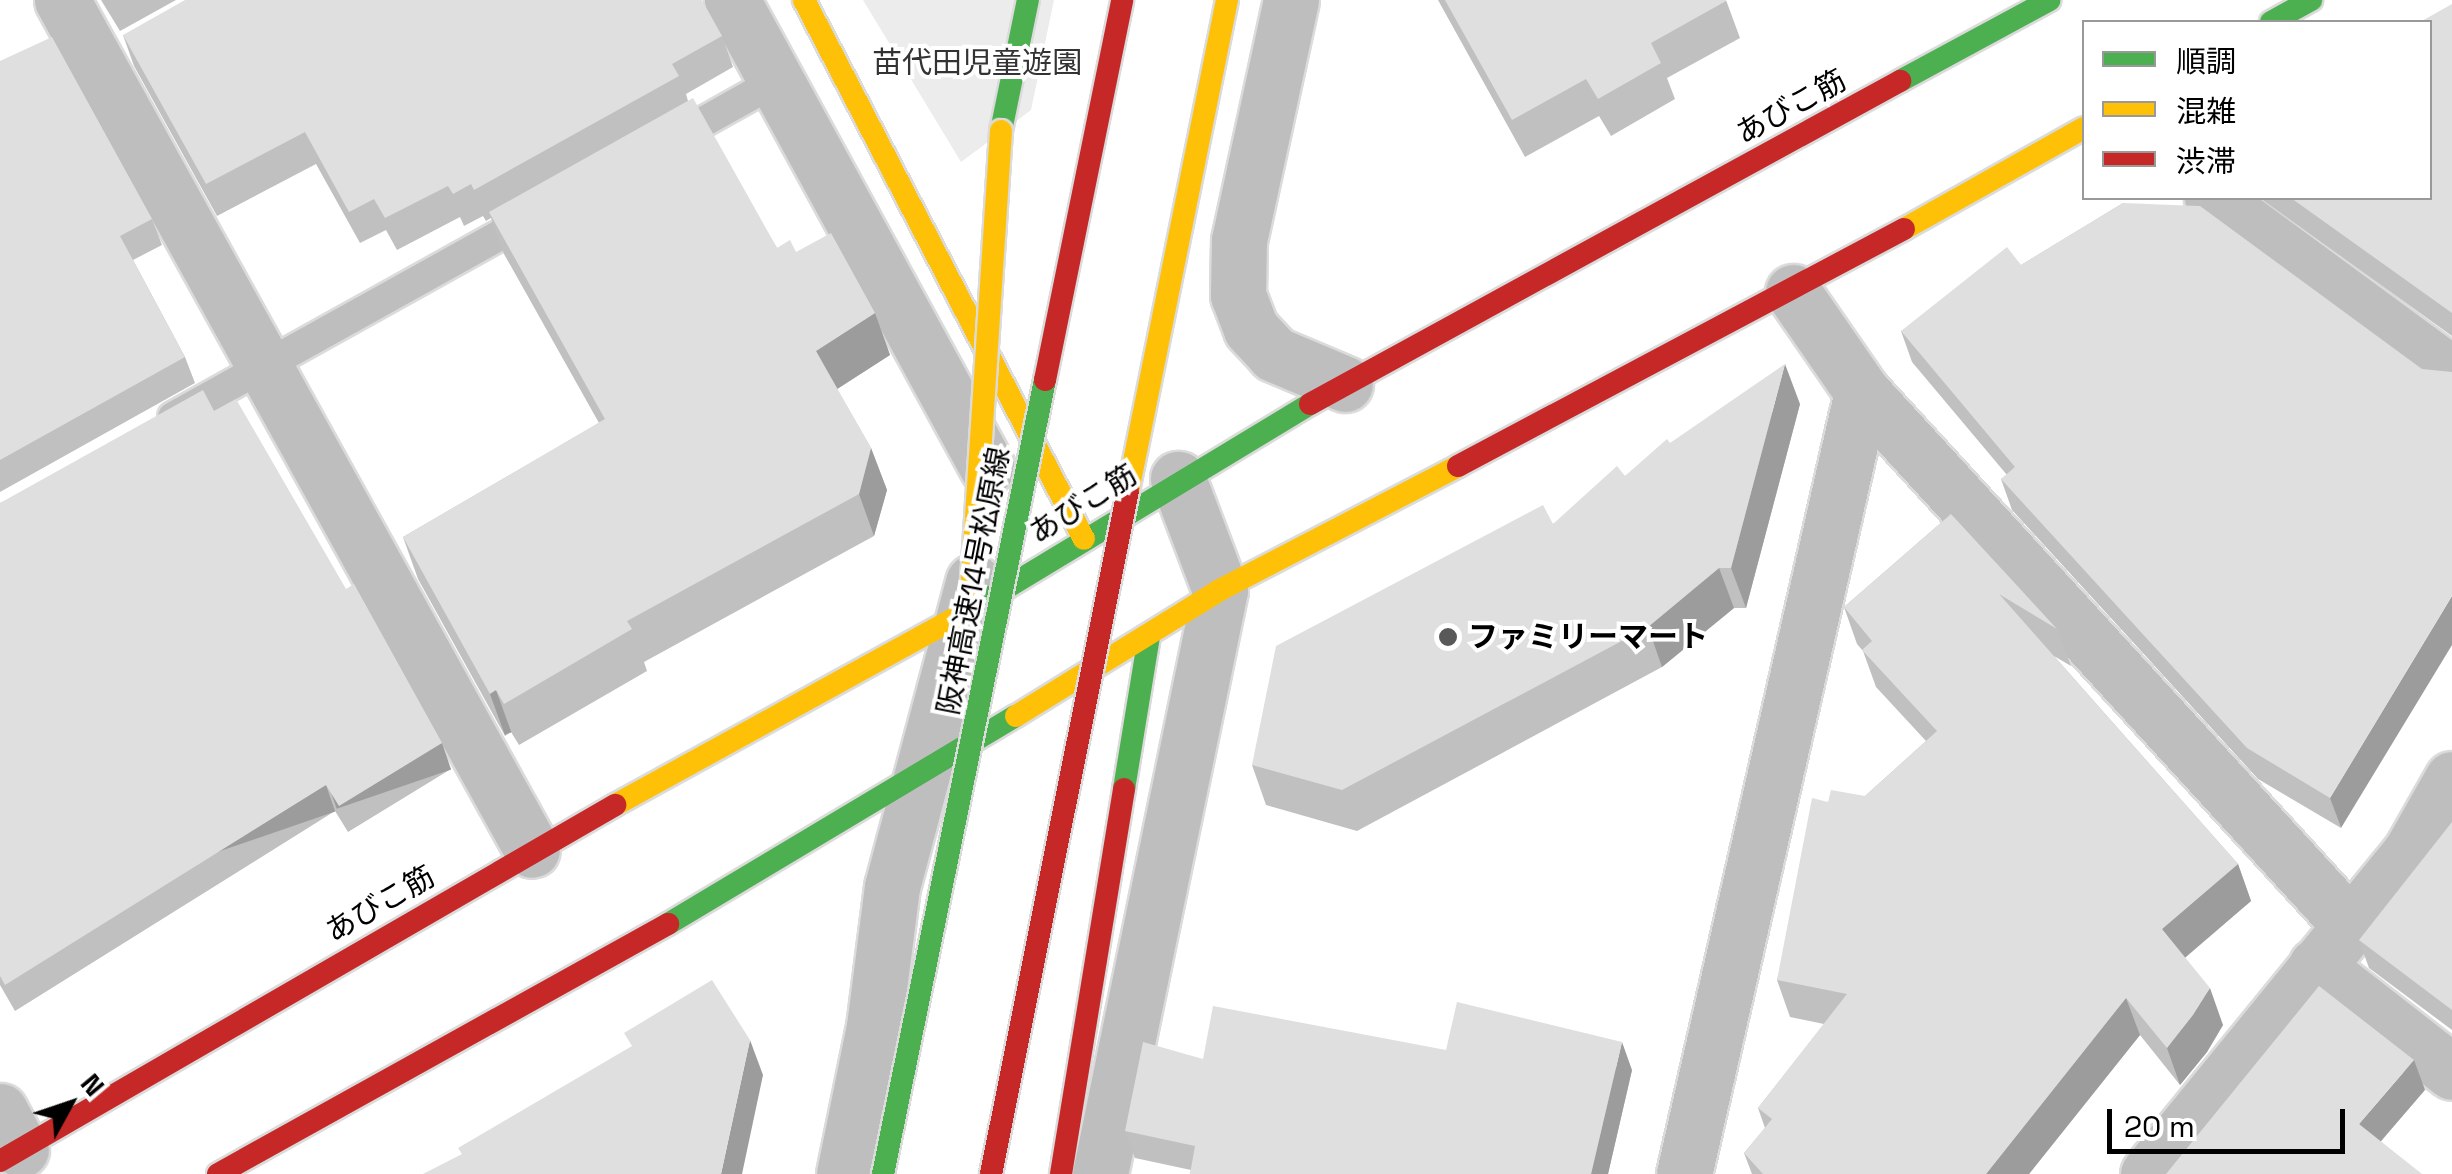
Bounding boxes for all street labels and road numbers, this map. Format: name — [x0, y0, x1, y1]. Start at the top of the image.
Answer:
street label: あびこ筋 — [1730, 62, 1852, 152]
street label: 阪神高速14号松原線 — [930, 444, 1018, 718]
street label: あびこ筋 — [1023, 457, 1143, 551]
street label: あびこ筋 — [319, 858, 441, 950]

